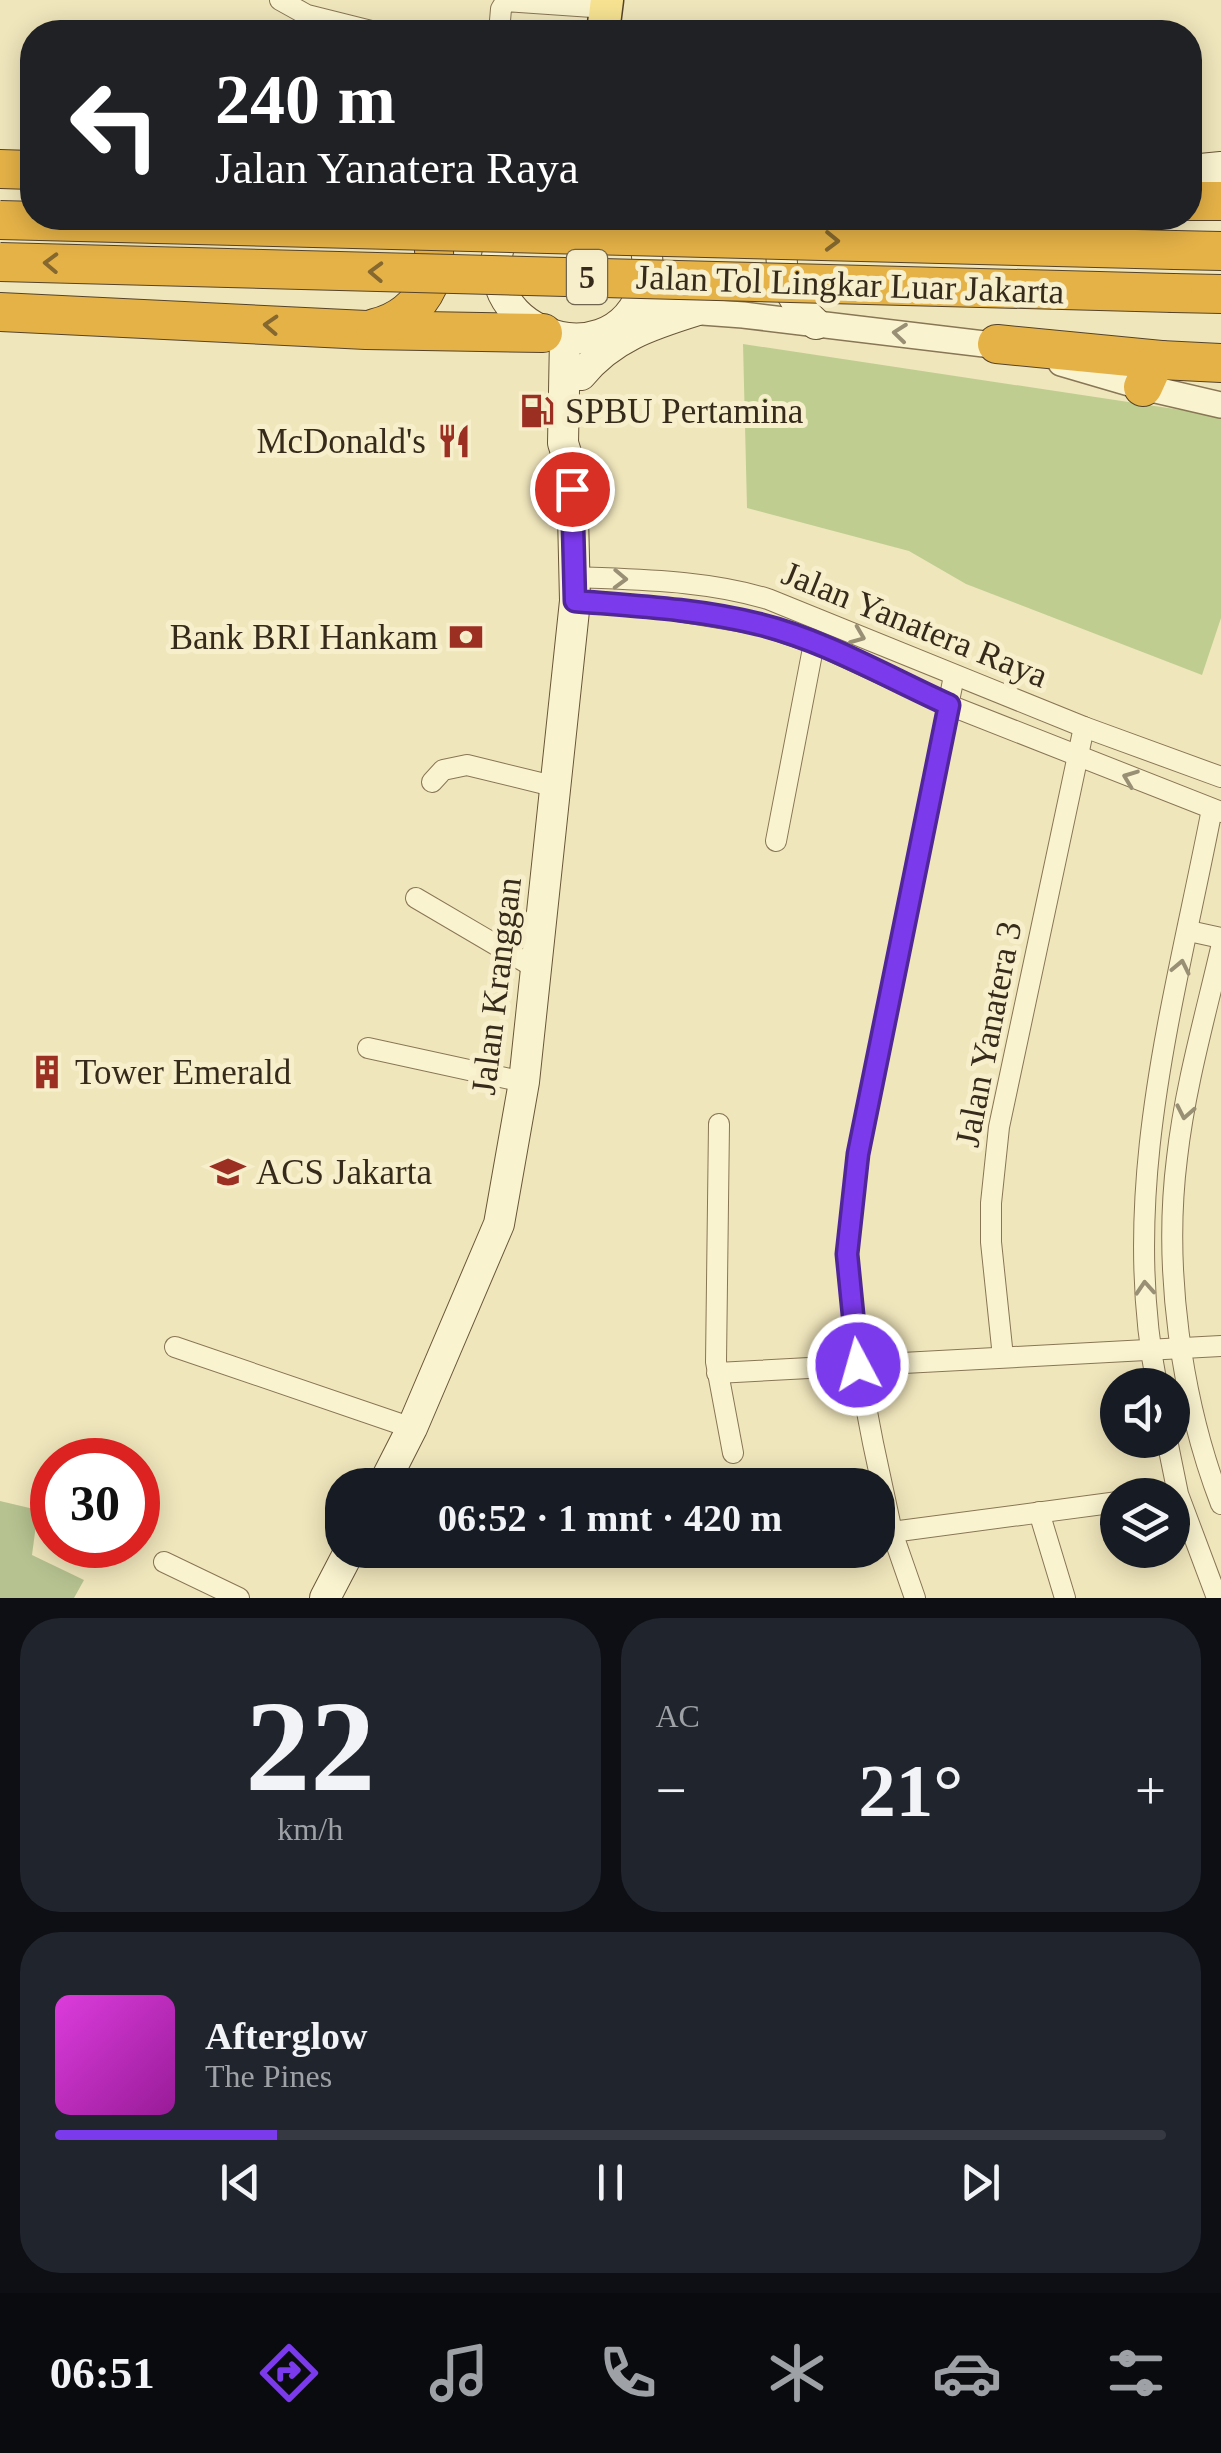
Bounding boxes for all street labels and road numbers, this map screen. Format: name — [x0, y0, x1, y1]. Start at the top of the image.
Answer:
road number: 5 — [567, 250, 607, 304]
street label: Jalan Tol Lingkar Luar Jakarta — [635, 258, 1065, 311]
street label: Jalan Yanatera Raya — [776, 553, 1054, 696]
street label: Jalan Kranggan — [464, 875, 529, 1097]
street label: Jalan Yanatera 3 — [948, 918, 1029, 1150]

